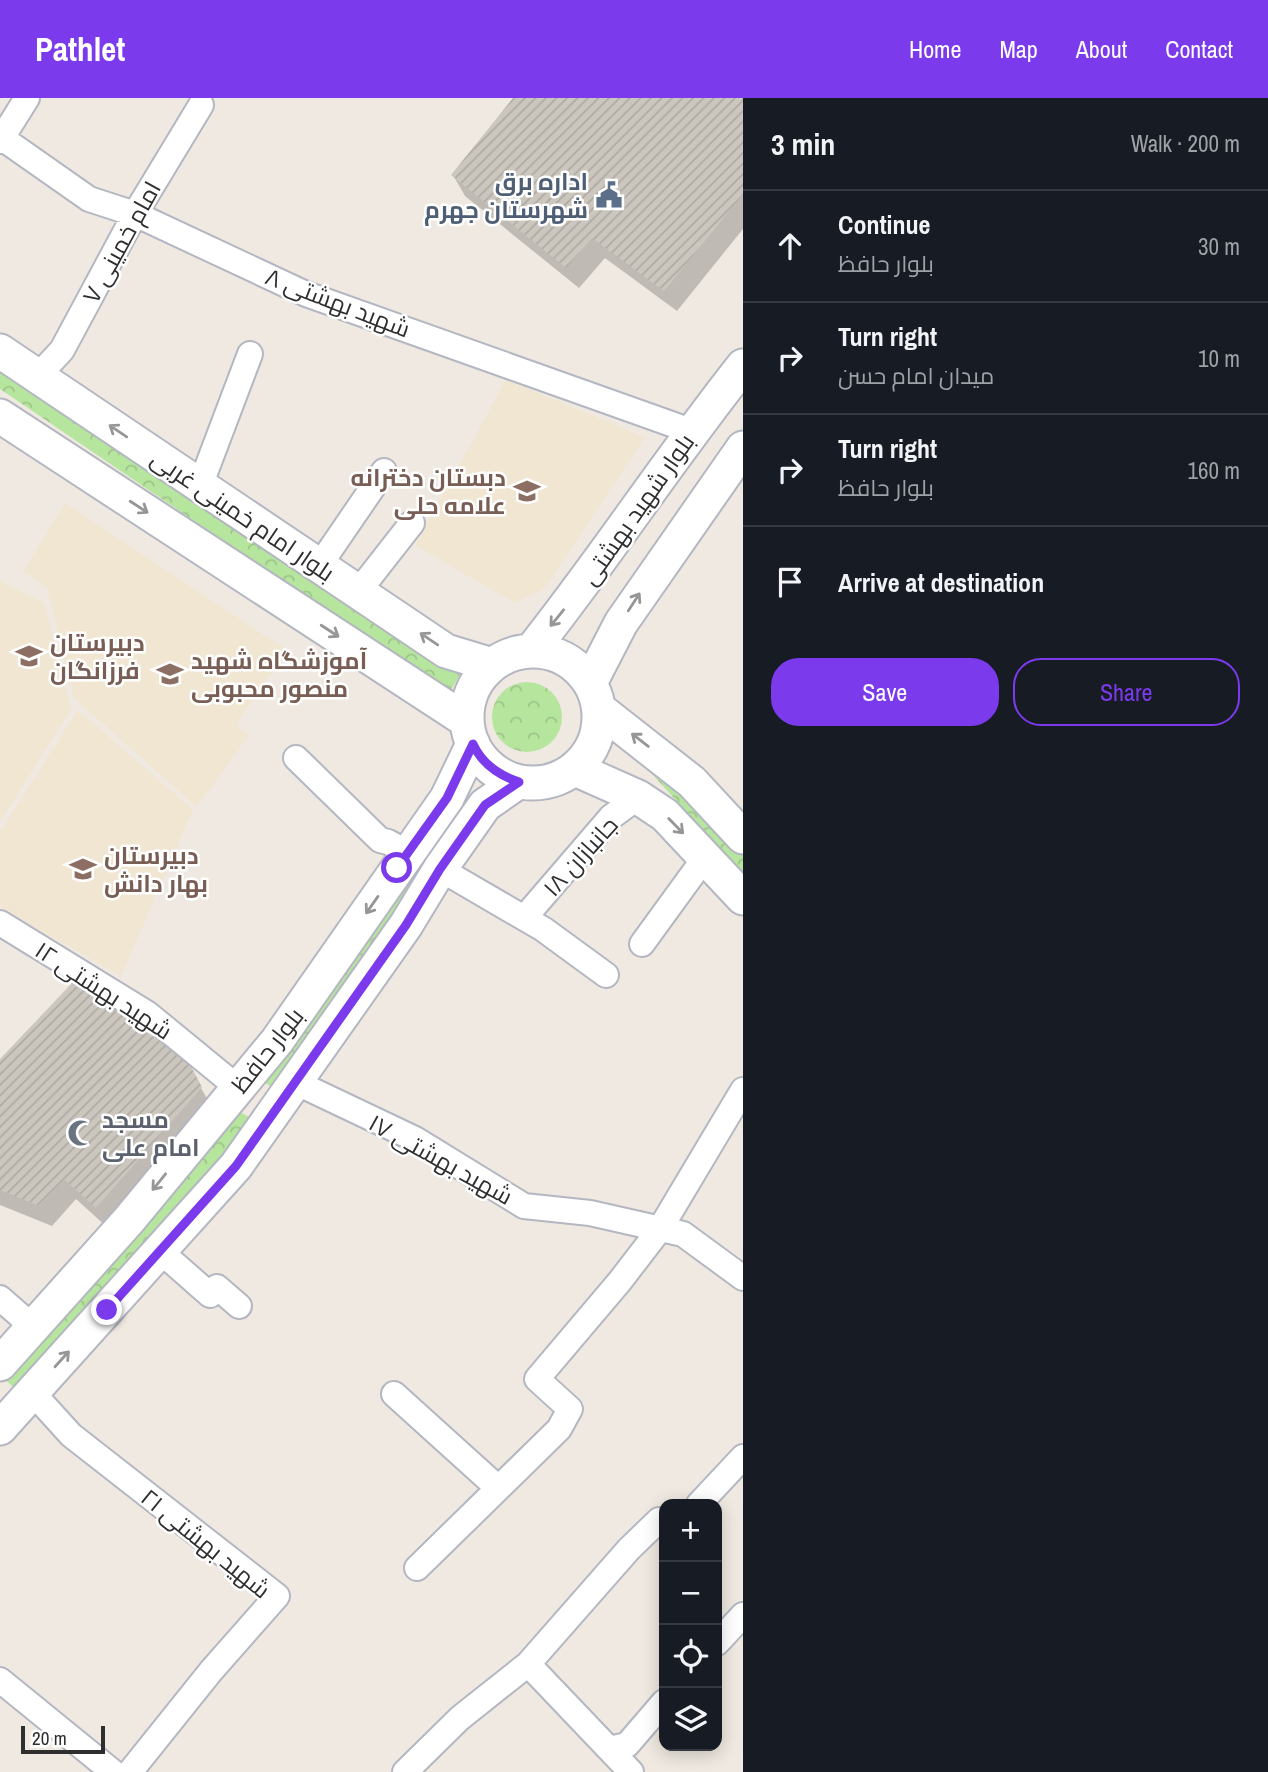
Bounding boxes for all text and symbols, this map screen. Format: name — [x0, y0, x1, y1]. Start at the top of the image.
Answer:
text: Pathlet — [35, 27, 125, 71]
text: Home — [909, 33, 961, 65]
text: Map — [999, 33, 1038, 65]
text: About — [1076, 33, 1127, 65]
text: Contact — [1165, 33, 1233, 65]
text: 3 min — [771, 124, 835, 164]
text: Walk · 200 m — [1131, 128, 1240, 159]
place label: اداره برق شهرستان جهرم — [424, 165, 588, 226]
street label: امام خمینی ۷ — [74, 175, 169, 309]
public building icon: اداره برق شهرستان جهرم — [594, 180, 624, 210]
text: Continue — [838, 207, 930, 242]
icon: ahead — [771, 227, 809, 265]
text: 30 m — [1198, 231, 1240, 262]
text: بلوار حافظ — [838, 248, 934, 279]
street label: شهید بهشتی ۸ — [261, 260, 415, 344]
text: Turn right — [838, 319, 937, 354]
icon: right — [771, 339, 809, 377]
text: 10 m — [1198, 343, 1240, 374]
text: میدان امام حسن — [838, 360, 994, 391]
one-way arrow — [109, 424, 128, 438]
street label: بلوار شهید بهشتی — [573, 427, 701, 591]
text: Turn right — [838, 431, 937, 466]
street label: بلوار امام خمینی غربی — [145, 442, 341, 589]
icon: right — [771, 451, 809, 489]
text: 160 m — [1188, 455, 1240, 486]
place label: دبستان دخترانه علامه حلی — [351, 461, 506, 521]
text: بلوار حافظ — [838, 472, 934, 503]
school or university icon: دبستان دخترانه علامه حلی — [512, 476, 542, 506]
one-way arrow — [129, 500, 149, 514]
icon: arrive — [771, 563, 809, 601]
text: Arrive at destination — [838, 565, 1044, 600]
one-way arrow — [627, 593, 642, 612]
one-way arrow — [550, 608, 565, 626]
one-way arrow — [320, 624, 339, 638]
place label: دبیرستان فرزانگان — [50, 626, 145, 686]
one-way arrow — [420, 632, 439, 647]
school or university icon: دبیرستان فرزانگان — [14, 641, 44, 671]
place label: آموزشگاه شهید منصور محبوبی — [191, 644, 368, 704]
button: Save — [771, 658, 999, 726]
button: Share — [1013, 658, 1240, 726]
school or university icon: آموزشگاه شهید منصور محبوبی — [155, 659, 185, 689]
one-way arrow — [631, 733, 650, 748]
street label: جانبازان ۱۸ — [535, 809, 625, 903]
one-way arrow — [668, 817, 685, 834]
place label: دبیرستان بهار دانش — [104, 839, 208, 899]
route start — [381, 852, 412, 883]
school or university icon: دبیرستان بهار دانش — [68, 854, 98, 884]
one-way arrow — [365, 895, 379, 914]
street label: شهید بهشتی ۱۲ — [29, 934, 179, 1046]
street label: بلوار حافظ — [224, 1001, 310, 1099]
place label: مسجد امام علی — [102, 1103, 200, 1164]
street label: شهید بهشتی ۱۷ — [363, 1106, 519, 1212]
mosque icon: مسجد امام علی — [66, 1118, 96, 1148]
one-way arrow — [151, 1173, 167, 1191]
route end — [91, 1294, 122, 1325]
one-way arrow — [54, 1351, 71, 1368]
street label: شهید بهشتی ۲۱ — [135, 1481, 277, 1605]
map controls — [659, 1499, 722, 1751]
button: + — [659, 1499, 722, 1562]
button: − — [659, 1562, 722, 1625]
button: locate — [659, 1625, 722, 1688]
button: layers — [659, 1688, 722, 1751]
scale bar — [21, 1723, 105, 1755]
text: 20 m — [32, 1725, 67, 1751]

